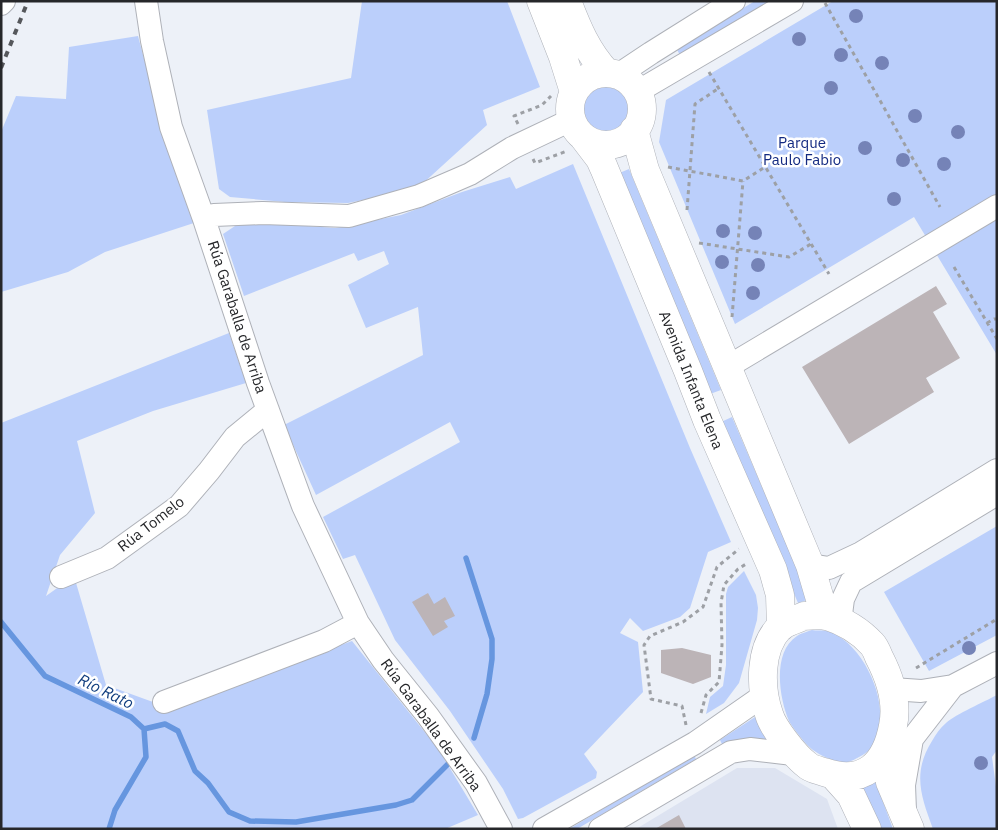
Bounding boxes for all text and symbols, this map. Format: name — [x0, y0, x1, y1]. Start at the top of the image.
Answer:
park label: Parque Paulo Fabio — [763, 133, 841, 169]
street label: Rúa Garaballa de Arriba — [204, 238, 271, 396]
street label: Avenida Infanta Elena — [655, 308, 728, 452]
street label: Rúa Tomelo — [114, 492, 188, 556]
street label: Rúa Garaballa de Arriba — [377, 655, 486, 795]
water label: Río Rato — [75, 669, 137, 713]

